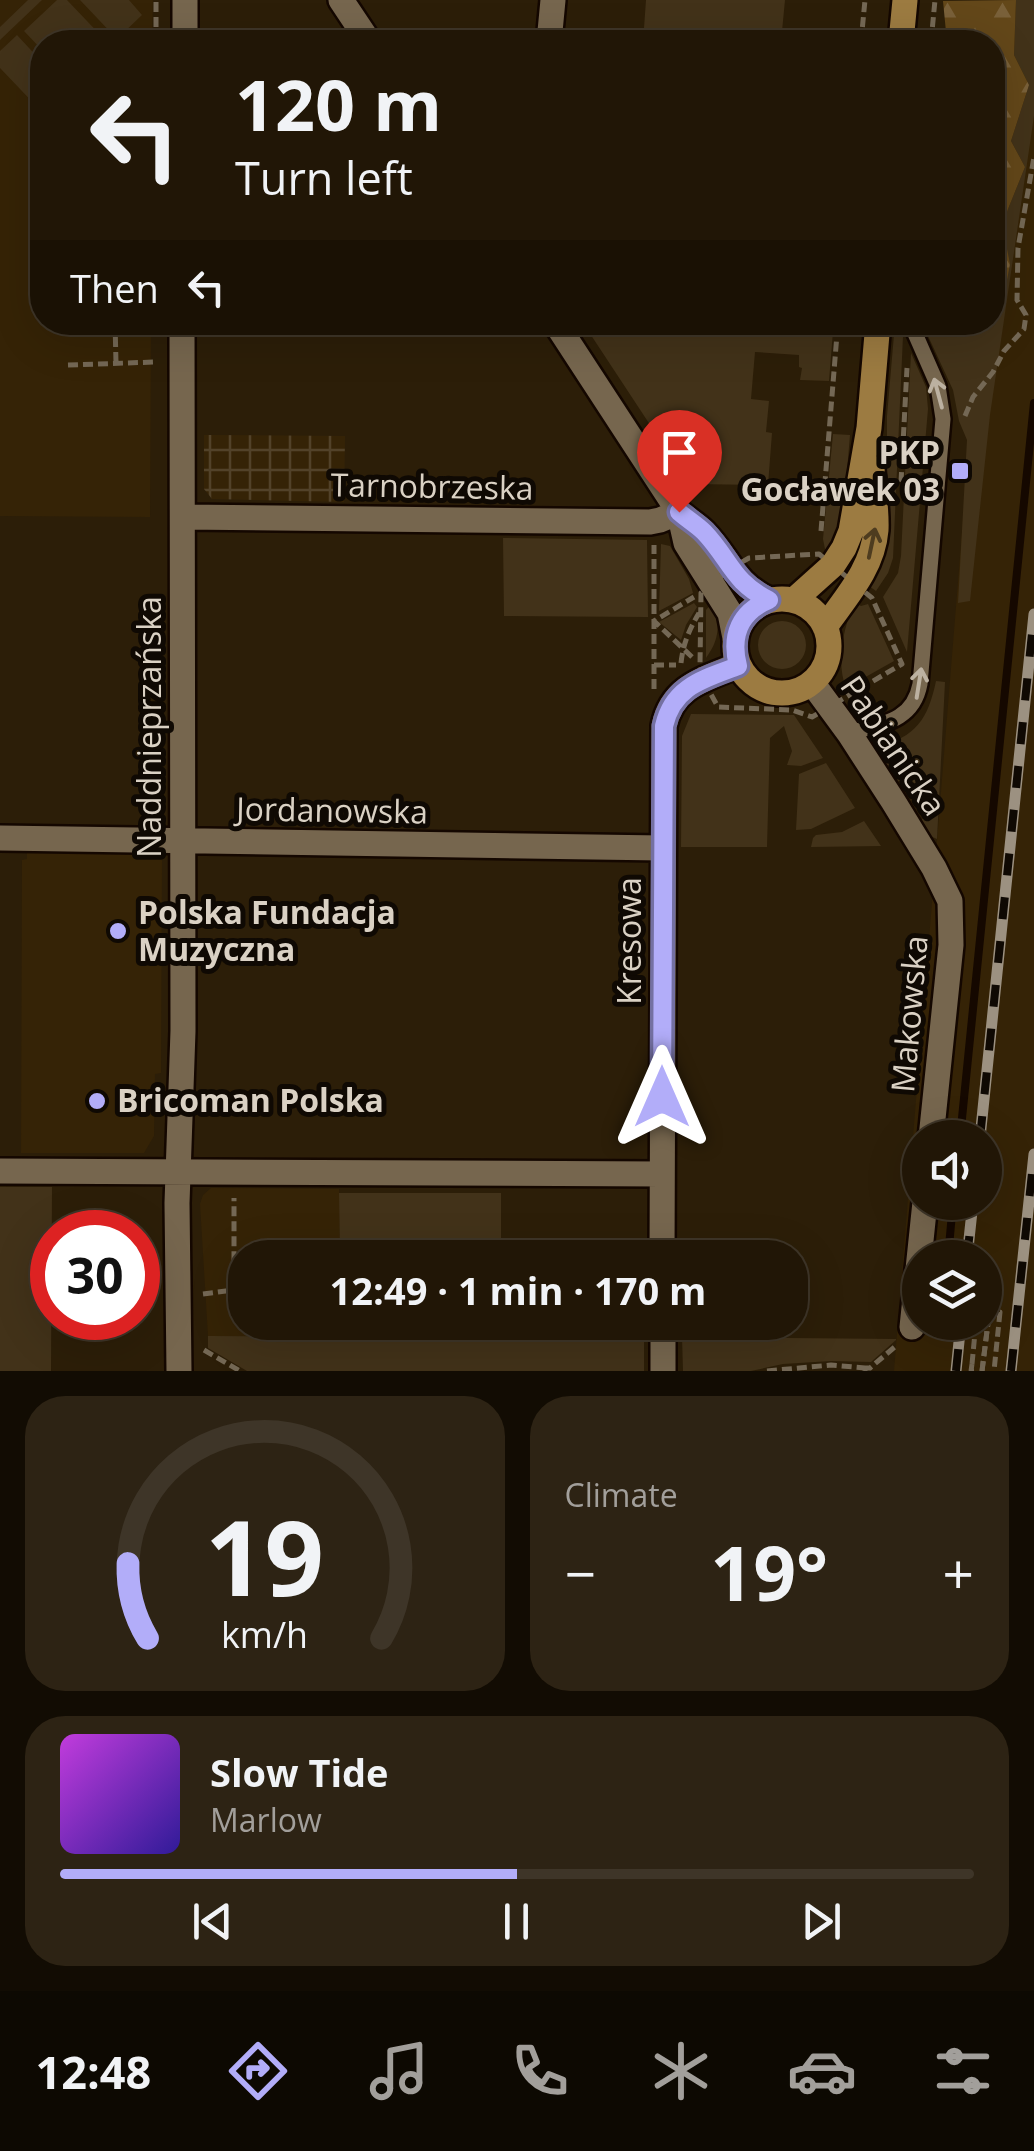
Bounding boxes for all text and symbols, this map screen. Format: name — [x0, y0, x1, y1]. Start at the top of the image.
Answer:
text: 120 m — [235, 56, 442, 152]
icon: left — [70, 70, 200, 200]
text: Turn left — [235, 147, 413, 208]
icon: left — [179, 260, 234, 315]
text: Then — [70, 262, 159, 314]
one-way arrow — [928, 378, 947, 409]
pin — [637, 410, 722, 513]
icon: arrive — [652, 425, 707, 480]
place label: PKP Gocławek 03 — [740, 430, 940, 510]
marker: PKP Gocławek 03 — [949, 460, 971, 482]
street label: Tarnobrzeska — [330, 462, 534, 509]
one-way arrow — [864, 528, 883, 560]
street label: Naddnieprzańska — [127, 596, 170, 858]
street label: Pabianicka — [832, 667, 957, 824]
one-way arrow — [910, 667, 929, 700]
street label: Jordanowska — [233, 786, 428, 833]
street label: Kresowa — [607, 877, 650, 1005]
place label: Polska Fundacja Muzyczna — [138, 890, 396, 970]
marker: Polska Fundacja Muzyczna — [107, 920, 129, 942]
street label: Makowska — [880, 934, 937, 1094]
position arrow — [610, 1045, 714, 1149]
place label: Bricoman Polska — [117, 1078, 384, 1121]
marker: Bricoman Polska — [86, 1090, 108, 1112]
map controls — [902, 1120, 1002, 1340]
button: sound — [902, 1120, 1002, 1220]
speed limit sign: 30 — [30, 1210, 160, 1340]
button: layers — [902, 1240, 1002, 1340]
text: 12:49 · 1 min · 170 m — [330, 1264, 706, 1316]
text: Climate — [565, 1473, 678, 1516]
text: 19 — [205, 1485, 324, 1626]
text: 19° — [710, 1521, 828, 1623]
text: − — [565, 1535, 596, 1610]
text: + — [943, 1535, 974, 1610]
text: km/h — [221, 1610, 308, 1658]
text: Slow Tide — [210, 1746, 389, 1798]
text: Marlow — [210, 1798, 322, 1841]
icon: previous — [185, 1894, 240, 1949]
icon: pause — [489, 1894, 544, 1949]
icon: next — [794, 1894, 849, 1949]
icon: directions — [223, 2036, 293, 2106]
icon: music — [364, 2036, 434, 2106]
icon: phone — [505, 2036, 575, 2106]
icon: climate — [646, 2036, 716, 2106]
icon: car — [787, 2036, 857, 2106]
icon: filters — [928, 2036, 998, 2106]
text: 12:48 — [36, 2041, 151, 2102]

